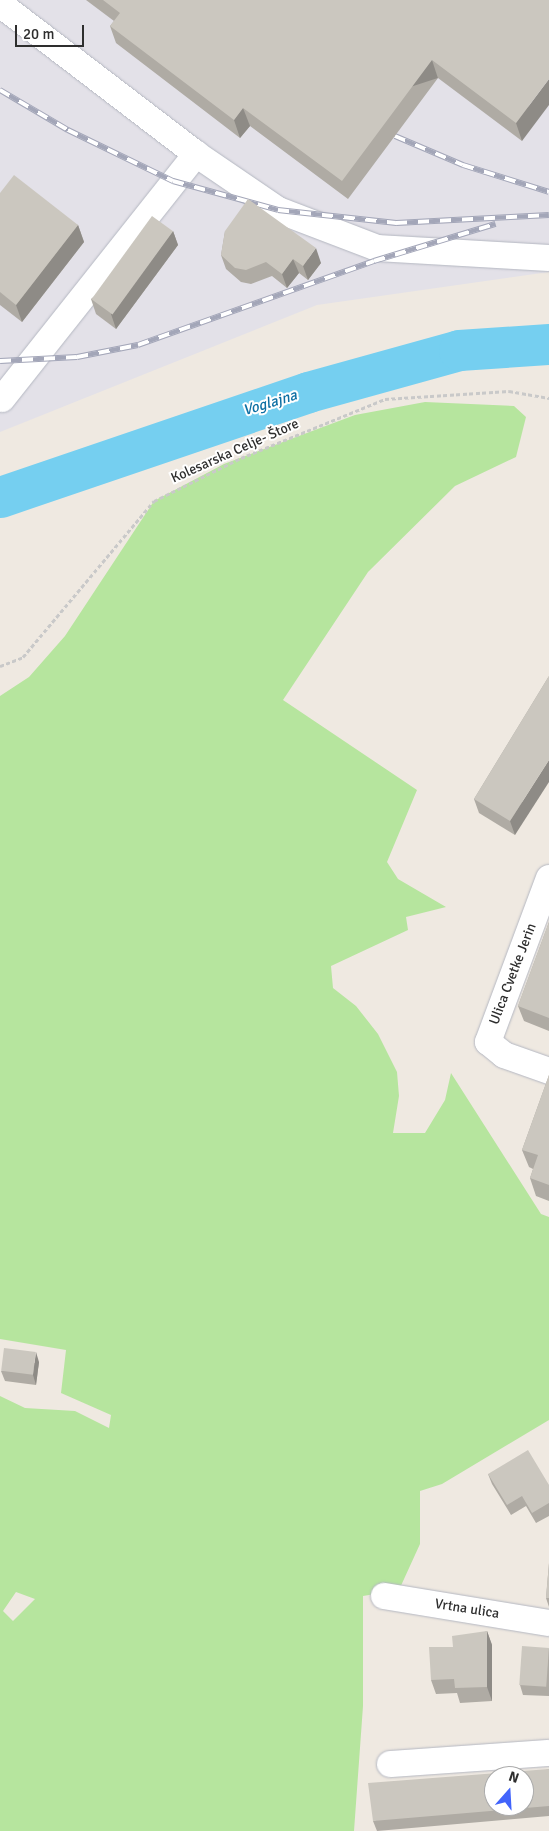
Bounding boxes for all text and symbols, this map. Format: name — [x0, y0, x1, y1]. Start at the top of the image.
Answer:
scale bar — [18, 15, 86, 47]
text: 20 m — [23, 25, 54, 43]
water label: Voglajna — [241, 386, 299, 420]
street label: Kolesarska Celje- Štore — [169, 415, 301, 487]
street label: Ulica Cvetke Jerin — [486, 921, 540, 1027]
street label: Vrtna ulica — [434, 1596, 500, 1622]
north arrow — [484, 1766, 534, 1816]
text: N — [506, 1768, 521, 1787]

